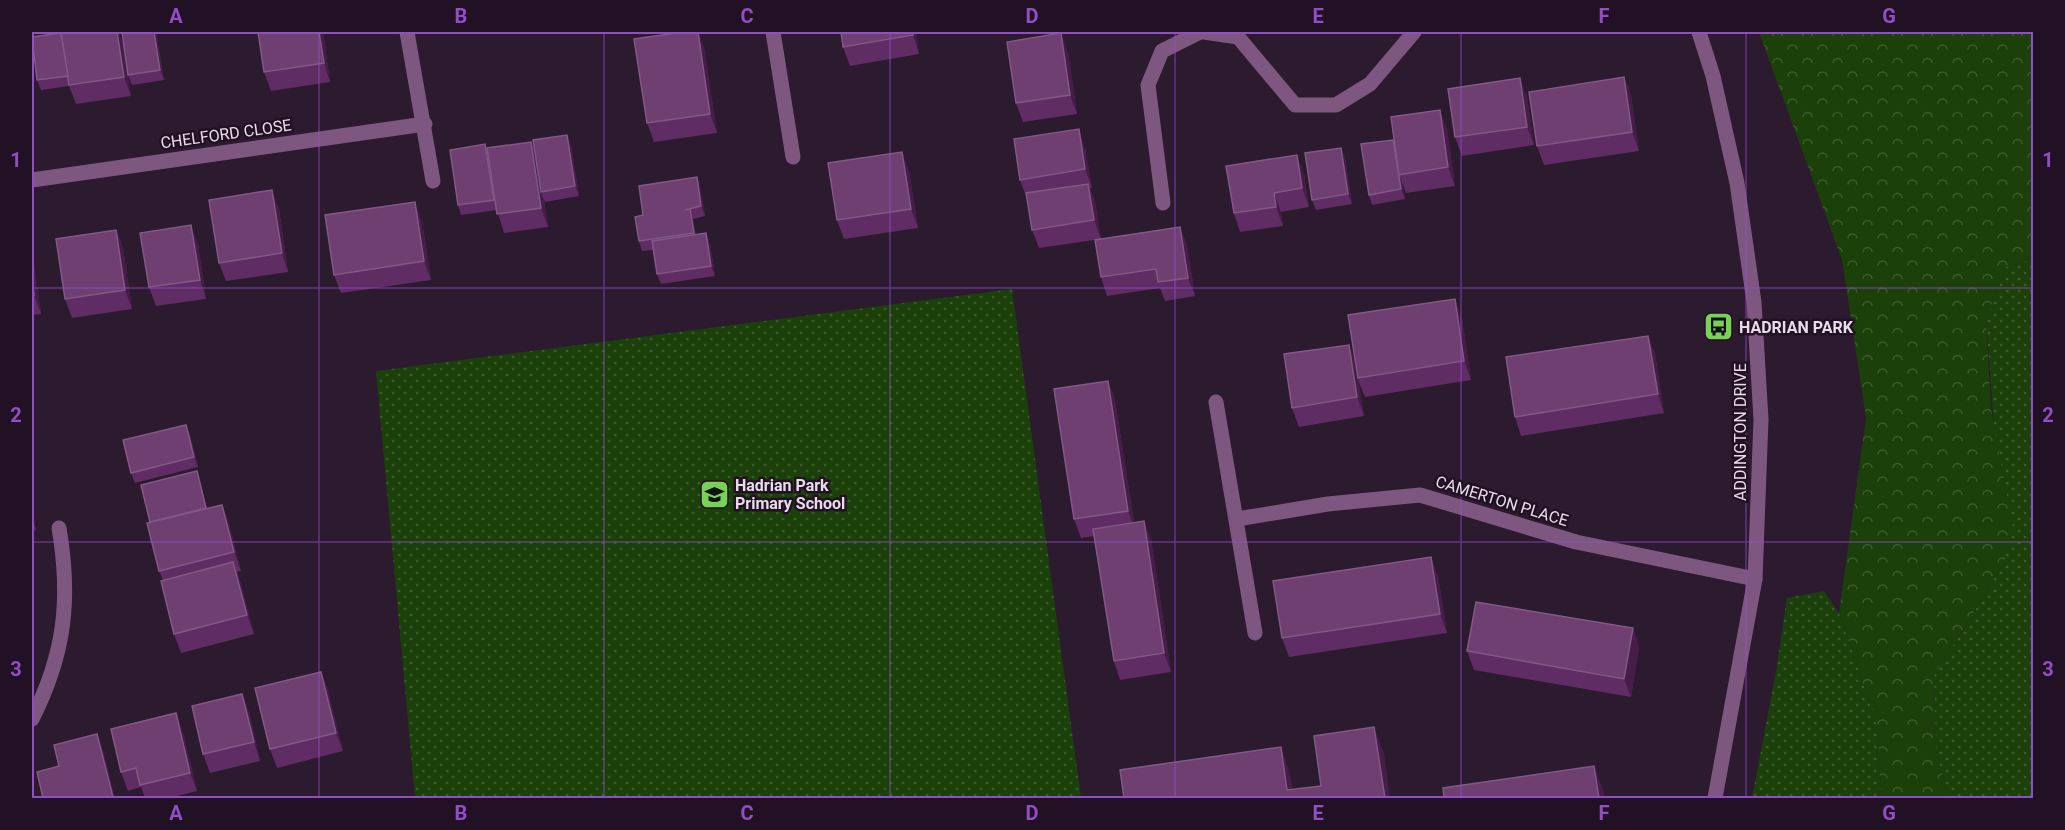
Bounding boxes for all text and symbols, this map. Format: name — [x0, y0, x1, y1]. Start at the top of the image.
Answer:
text: A — [169, 4, 183, 28]
text: B — [455, 4, 467, 28]
text: C — [740, 4, 754, 28]
text: D — [1026, 4, 1039, 28]
text: E — [1312, 4, 1324, 28]
text: F — [1599, 4, 1610, 28]
text: G — [1882, 4, 1896, 28]
street label: CHELFORD CLOSE — [159, 115, 293, 153]
text: 1 — [10, 148, 22, 172]
text: 1 — [2042, 148, 2054, 172]
bus stop icon: HADRIAN PARK — [1702, 311, 1734, 343]
place label: HADRIAN PARK — [1739, 318, 1854, 337]
street label: ADDINGTON DRIVE — [1731, 363, 1750, 501]
text: 2 — [10, 403, 22, 427]
text: 2 — [2042, 403, 2054, 427]
street label: CAMERTON PLACE — [1433, 472, 1571, 530]
place label: Hadrian Park Primary School — [735, 476, 845, 513]
school or university icon: Hadrian Park Primary School — [698, 478, 730, 510]
text: 3 — [10, 657, 22, 681]
text: 3 — [2042, 657, 2054, 681]
text: A — [169, 801, 183, 825]
text: B — [455, 801, 467, 825]
text: C — [740, 801, 754, 825]
text: D — [1026, 801, 1039, 825]
text: E — [1312, 801, 1324, 825]
text: F — [1599, 801, 1610, 825]
text: G — [1882, 801, 1896, 825]

